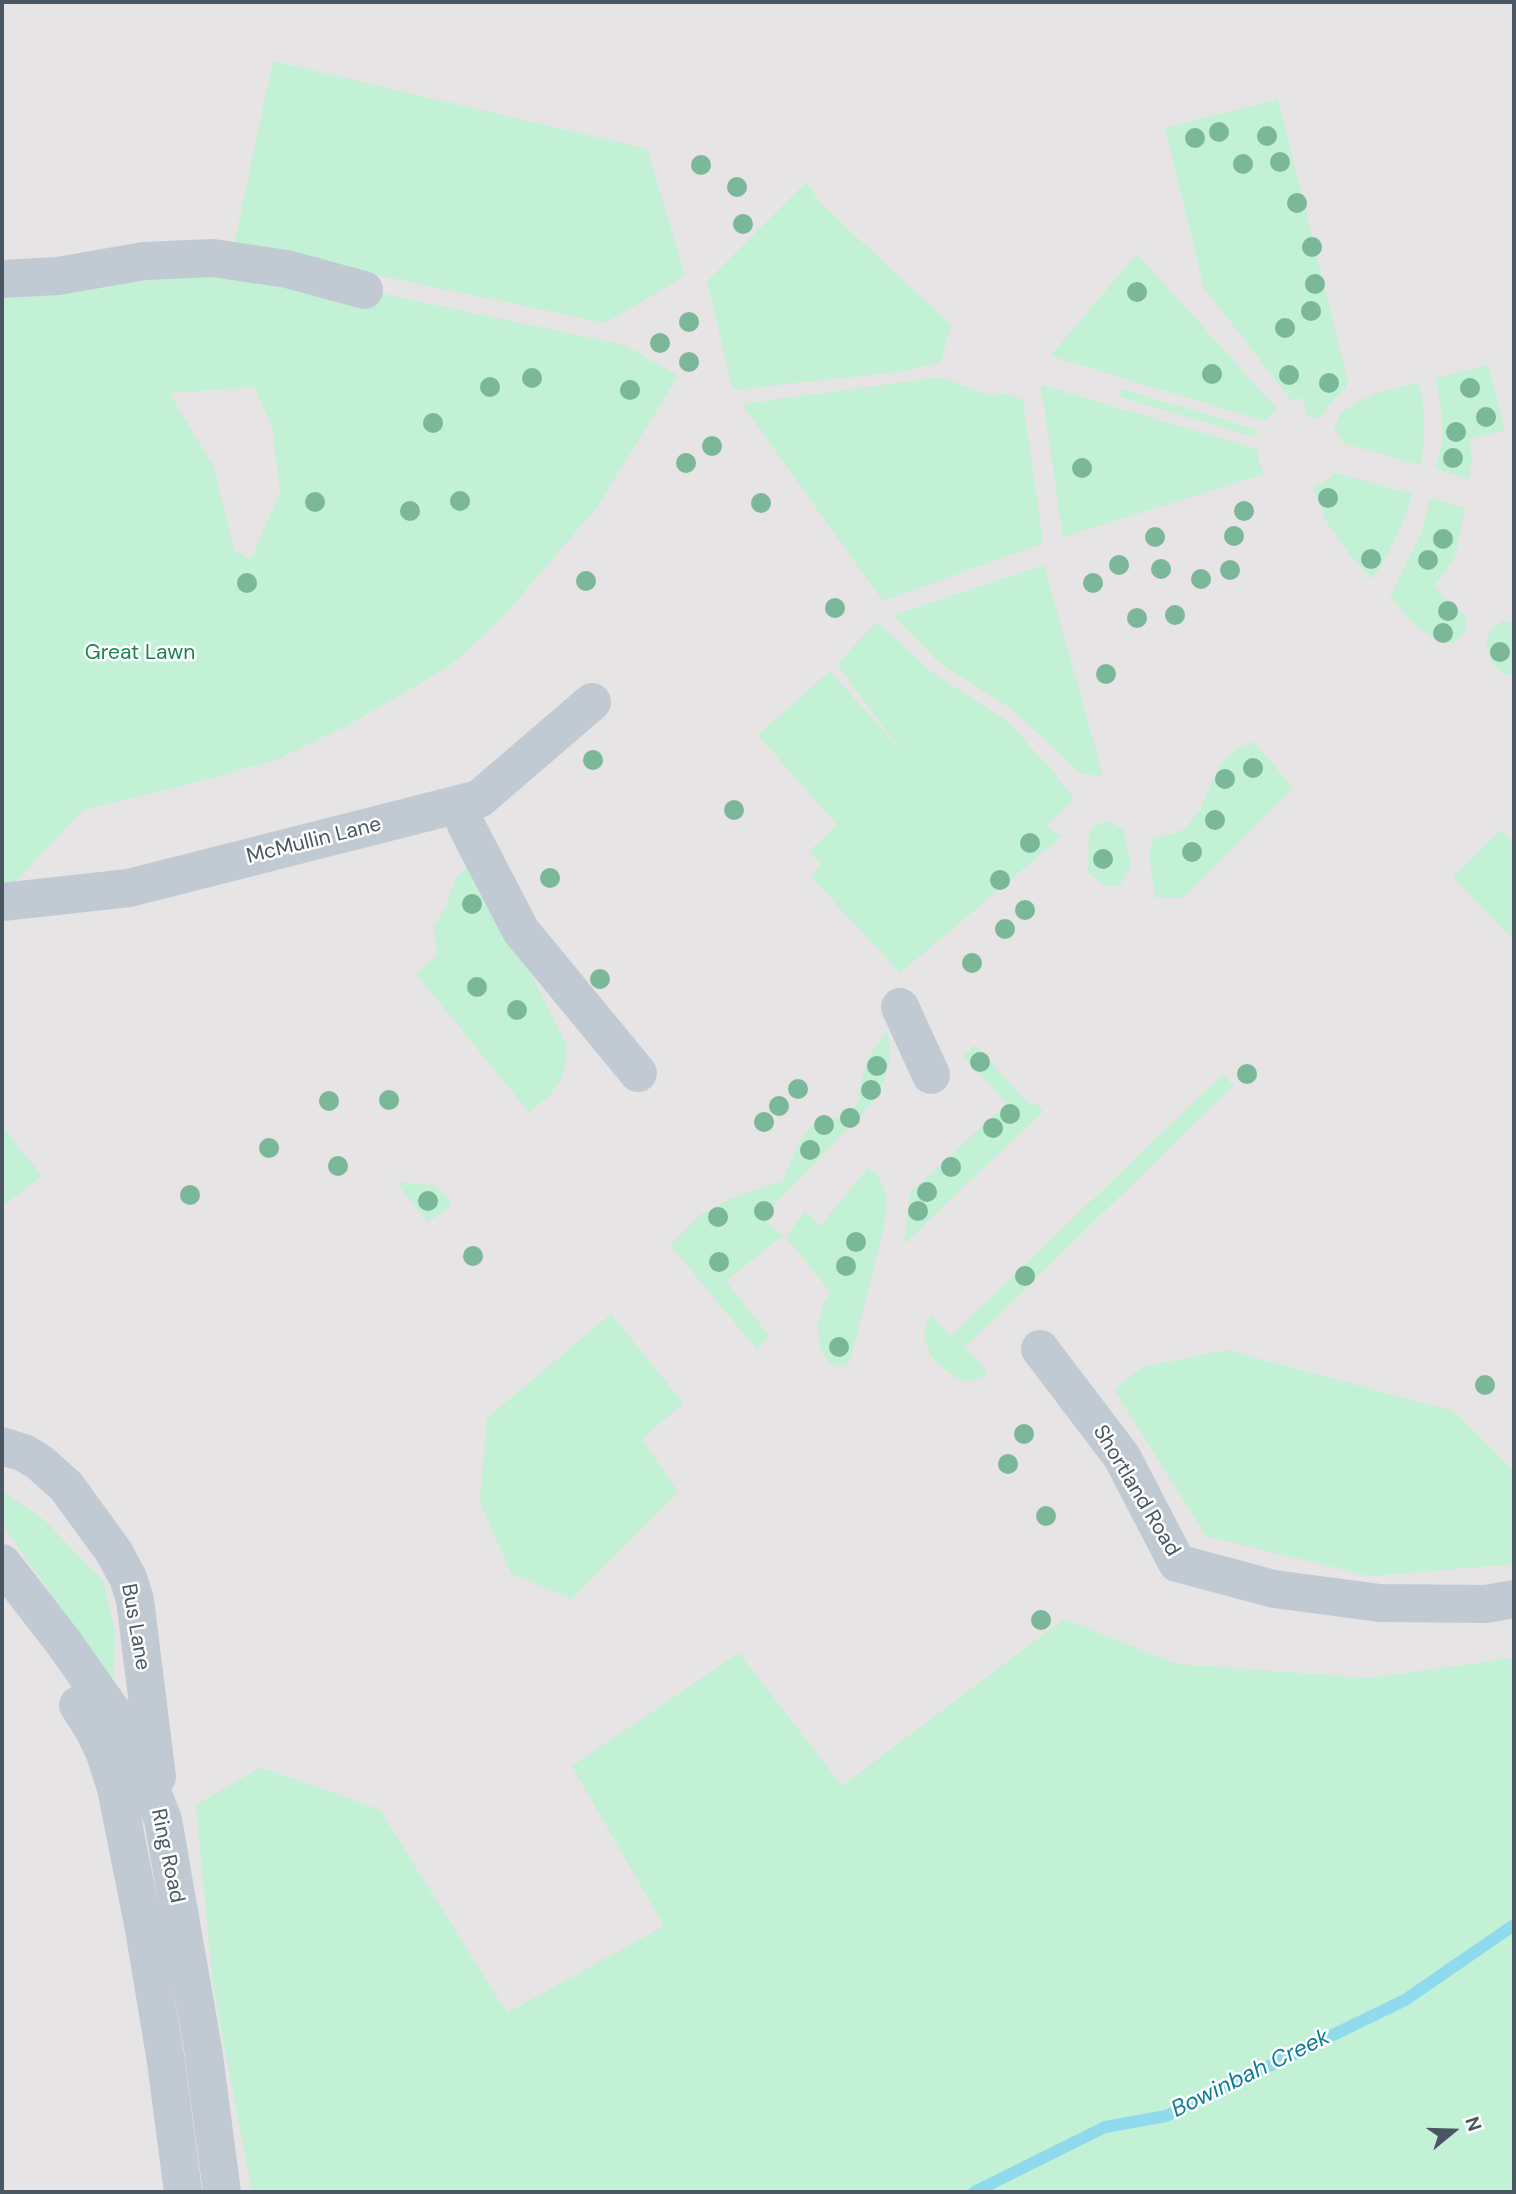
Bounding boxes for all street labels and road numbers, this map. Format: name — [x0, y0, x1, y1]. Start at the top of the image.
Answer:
street label: McMullin Lane — [244, 812, 384, 870]
street label: Shortland Road — [1087, 1421, 1185, 1561]
street label: Bus Lane — [115, 1582, 155, 1672]
street label: Ring Road — [145, 1807, 189, 1905]

